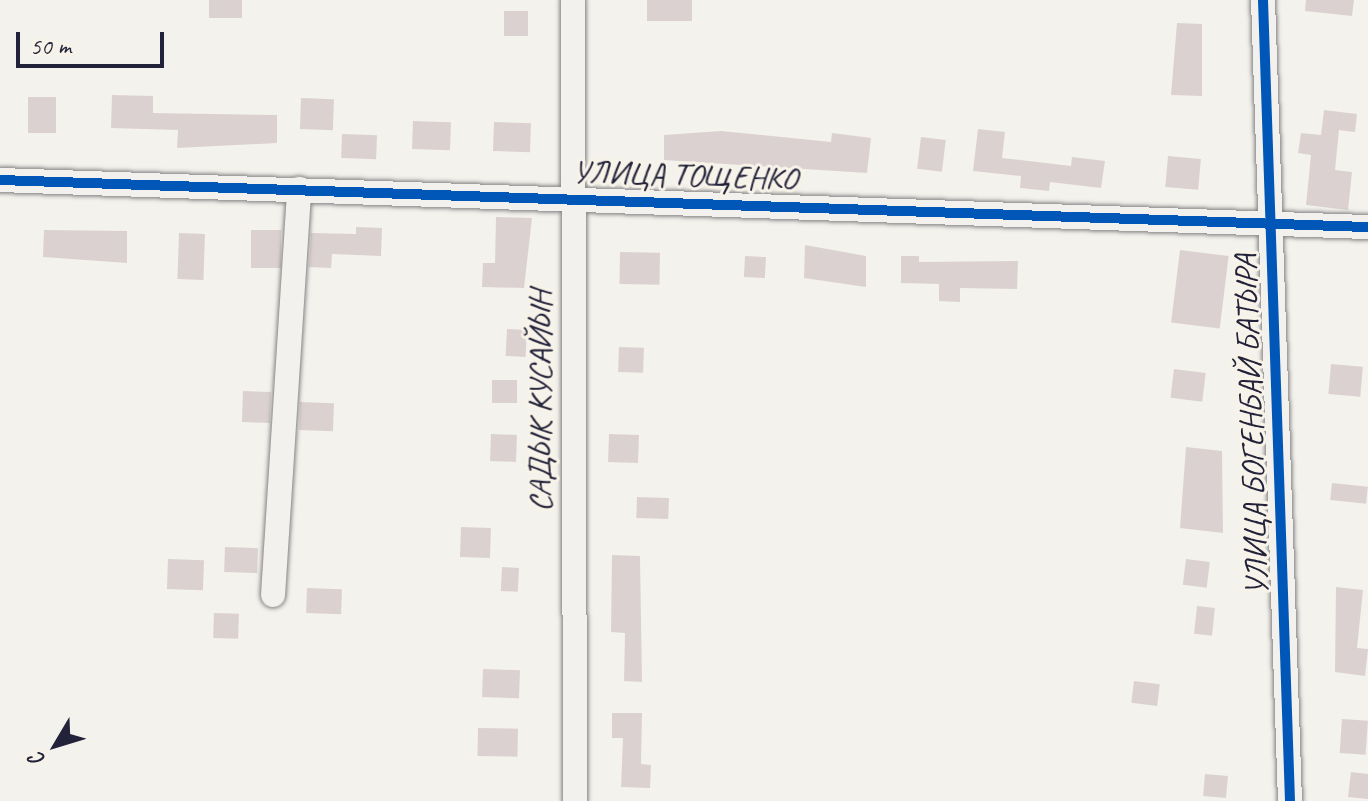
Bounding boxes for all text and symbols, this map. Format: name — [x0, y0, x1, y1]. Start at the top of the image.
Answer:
scale bar — [20, 16, 168, 66]
text: 50 m — [30, 31, 71, 61]
street label: УЛИЦА ТОЩЕНКО — [571, 153, 799, 199]
street label: УЛИЦА БОГЕНБАЙ БАТЫРА — [1227, 253, 1277, 597]
street label: САДЫК КУСАЙЫН — [522, 290, 560, 512]
north arrow — [16, 705, 96, 785]
text: С — [23, 747, 51, 773]

